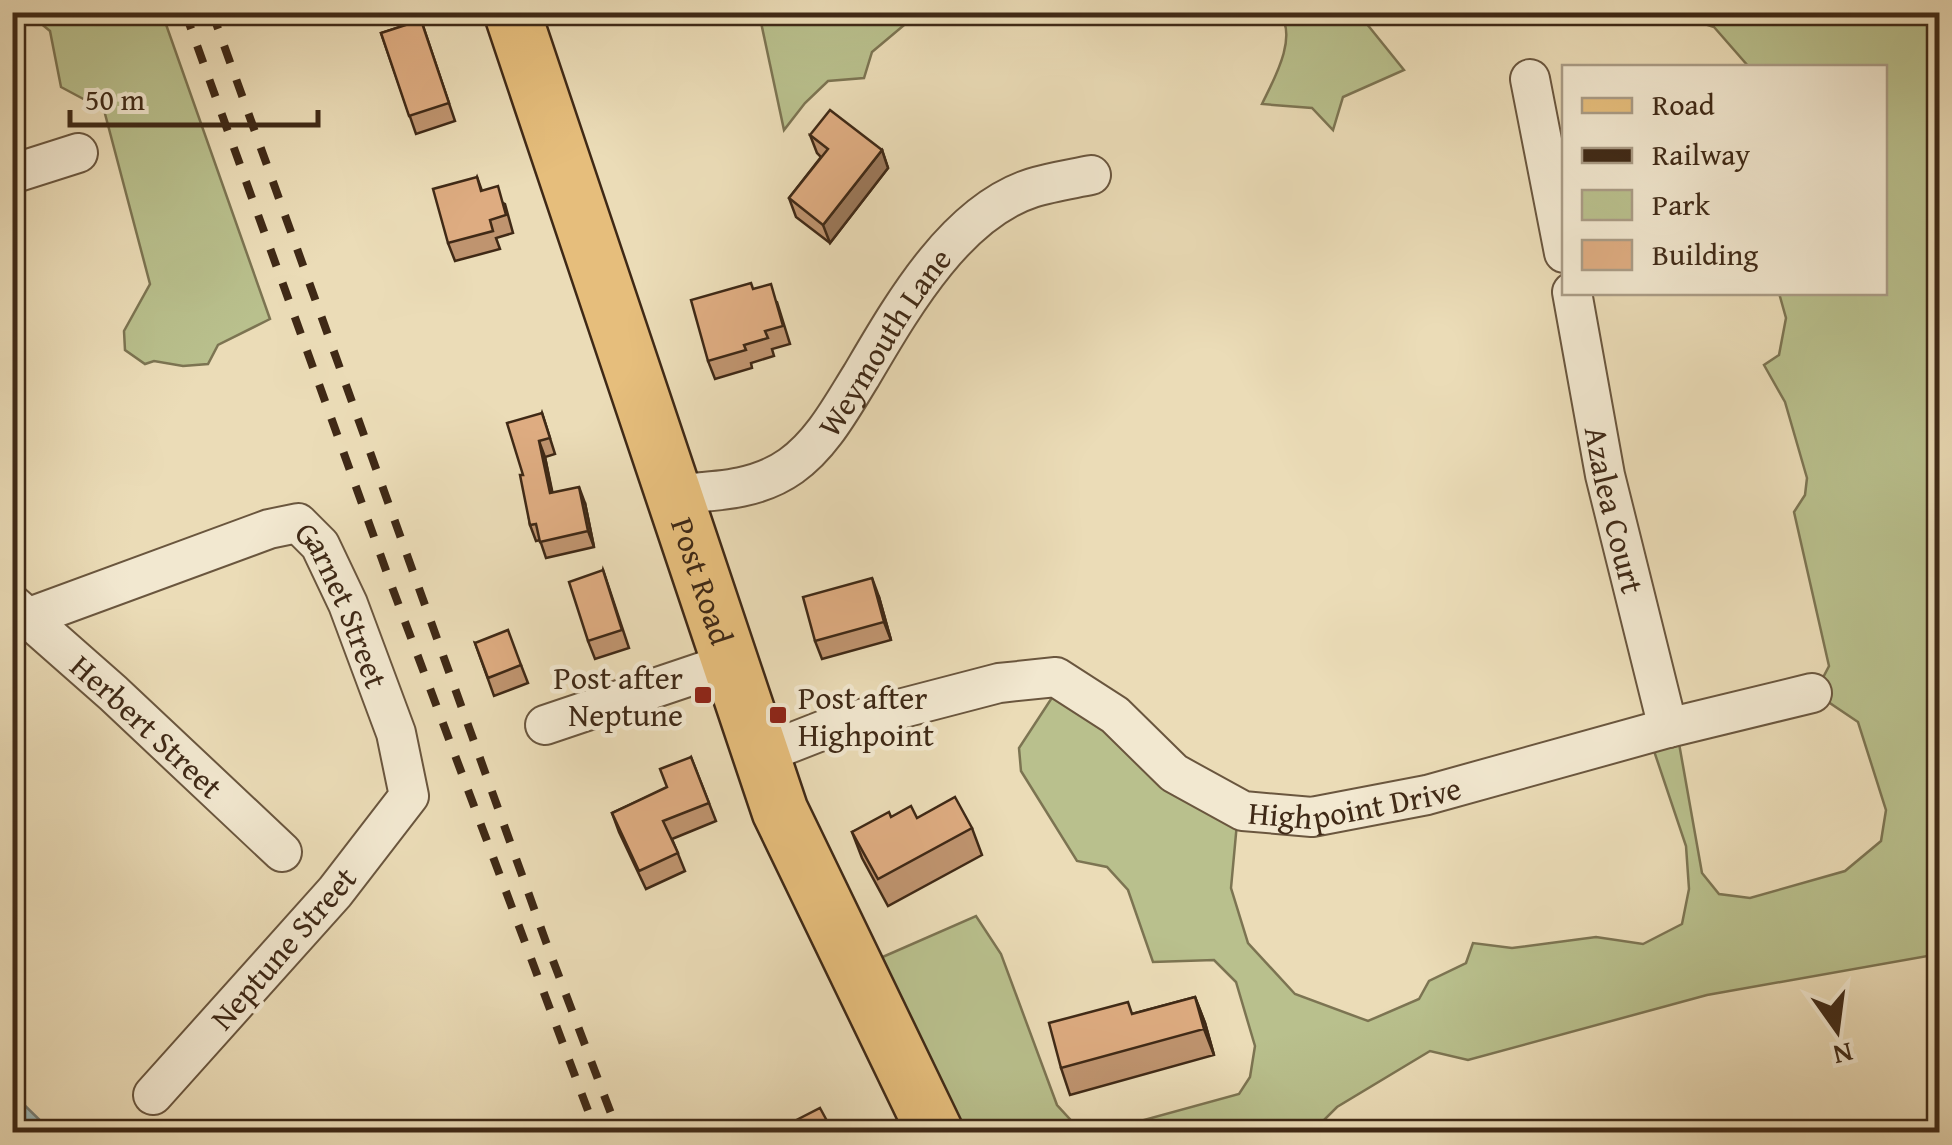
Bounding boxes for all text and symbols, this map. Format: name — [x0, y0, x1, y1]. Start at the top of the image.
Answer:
scale bar — [70, 65, 318, 127]
legend — [1562, 65, 1887, 295]
text: 50 m — [85, 77, 145, 121]
text: Road — [1652, 82, 1715, 126]
text: Railway — [1652, 132, 1750, 176]
text: Park — [1652, 182, 1711, 226]
text: Building — [1652, 232, 1758, 276]
street label: Weymouth Lane — [805, 237, 962, 446]
street label: Azalea Court — [1573, 423, 1657, 598]
street label: Garnet Street — [285, 510, 401, 695]
street label: Post Road — [660, 511, 746, 651]
street label: Herbert Street — [60, 643, 234, 809]
place label: Post after Neptune — [554, 654, 683, 738]
place label: Post after Highpoint — [798, 674, 934, 758]
marker: Post after Neptune — [692, 684, 714, 706]
marker: Post after Highpoint — [767, 704, 789, 726]
street label: Highpoint Drive — [1247, 763, 1466, 840]
street label: Neptune Street — [199, 856, 367, 1040]
north arrow — [1787, 980, 1887, 1080]
text: N — [1829, 1033, 1857, 1077]

